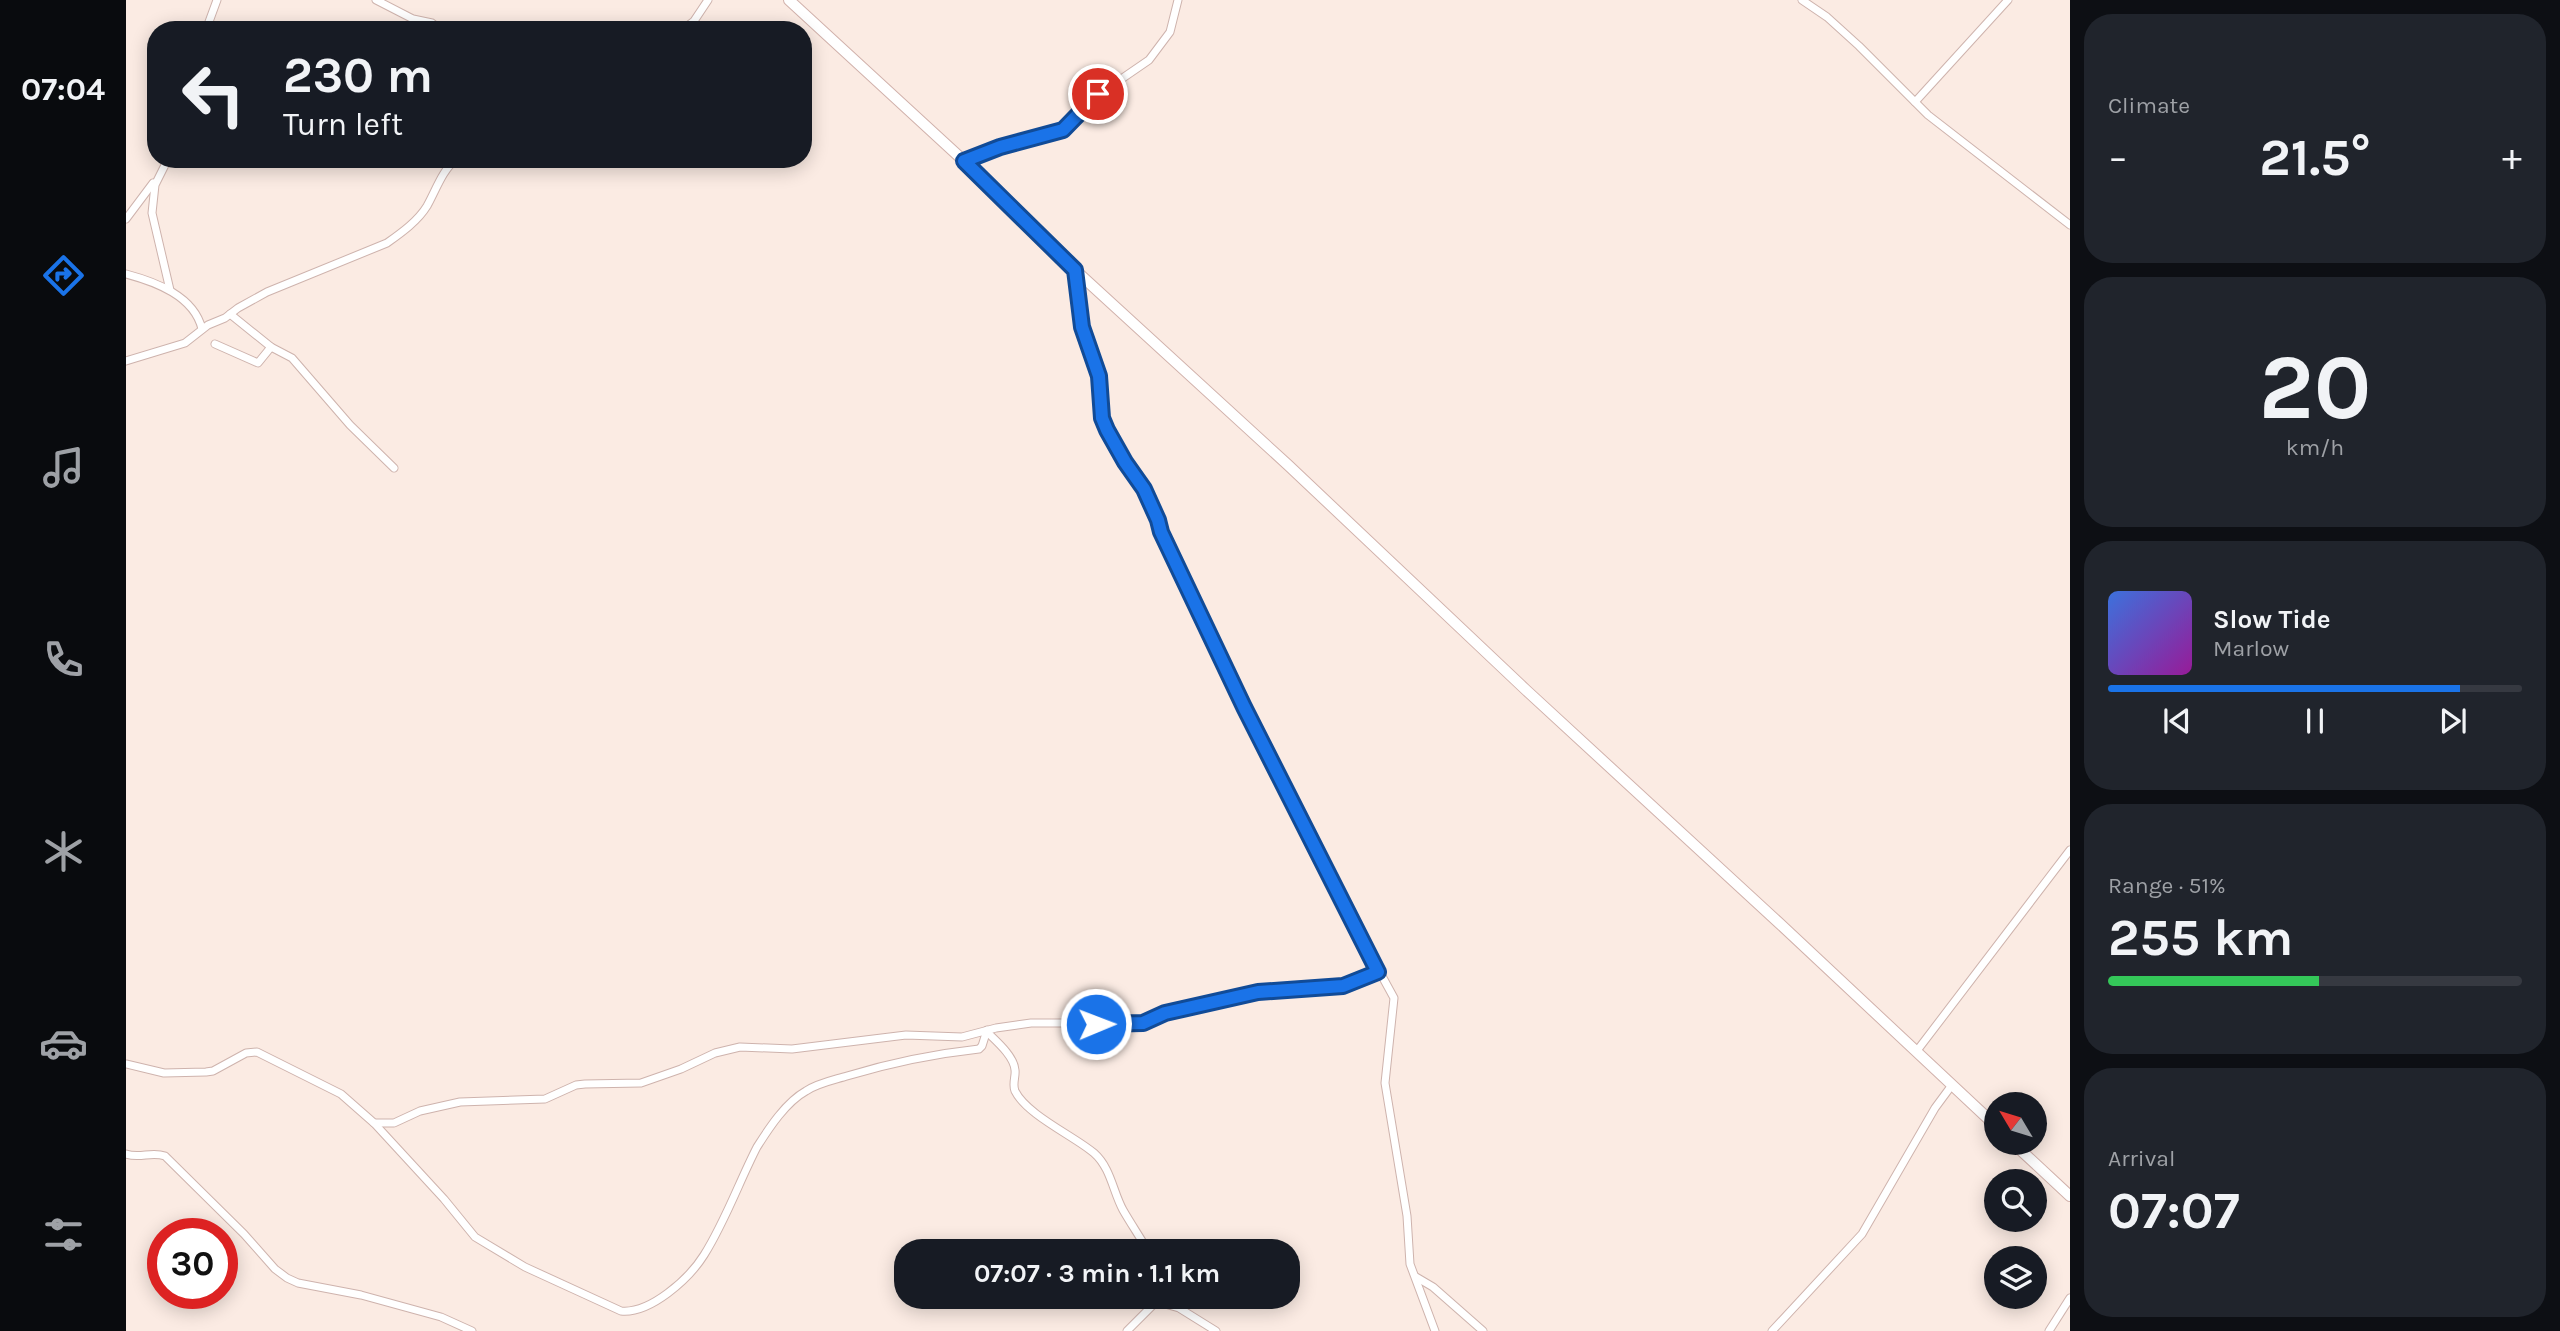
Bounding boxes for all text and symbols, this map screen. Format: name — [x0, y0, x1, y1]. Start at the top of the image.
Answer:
text: 230 m — [283, 47, 433, 104]
icon: left — [168, 49, 259, 140]
pin — [1068, 64, 1128, 124]
text: 07:04 — [21, 71, 105, 108]
icon: arrive — [1079, 75, 1117, 113]
text: Climate — [2108, 92, 2190, 119]
text: Turn left — [283, 106, 403, 143]
text: 21.5° — [2259, 127, 2371, 188]
text: − — [2108, 135, 2128, 180]
text: + — [2502, 135, 2522, 180]
icon: directions — [39, 251, 88, 300]
text: 20 — [2259, 335, 2371, 441]
text: km/h — [2286, 434, 2344, 461]
icon: music — [39, 443, 88, 492]
text: Slow Tide — [2213, 604, 2331, 635]
icon: phone — [39, 635, 88, 684]
text: Marlow — [2213, 635, 2289, 662]
icon: previous — [2158, 702, 2196, 740]
icon: pause — [2296, 702, 2334, 740]
icon: next — [2434, 702, 2472, 740]
icon: climate — [39, 827, 88, 876]
text: Range · 51% — [2108, 872, 2226, 899]
text: 255 km — [2108, 907, 2293, 968]
position arrow — [1059, 987, 1133, 1061]
icon: car — [39, 1019, 88, 1068]
north arrow — [1984, 1092, 2048, 1155]
map controls — [1984, 1092, 2047, 1309]
text: Arrival — [2108, 1145, 2175, 1172]
button: search — [1984, 1169, 2047, 1232]
text: 07:07 — [2108, 1180, 2240, 1241]
icon: filters — [39, 1210, 88, 1259]
speed limit sign: 30 — [147, 1218, 238, 1309]
button: layers — [1984, 1246, 2047, 1309]
text: 07:07 · 3 min · 1.1 km — [974, 1258, 1220, 1289]

